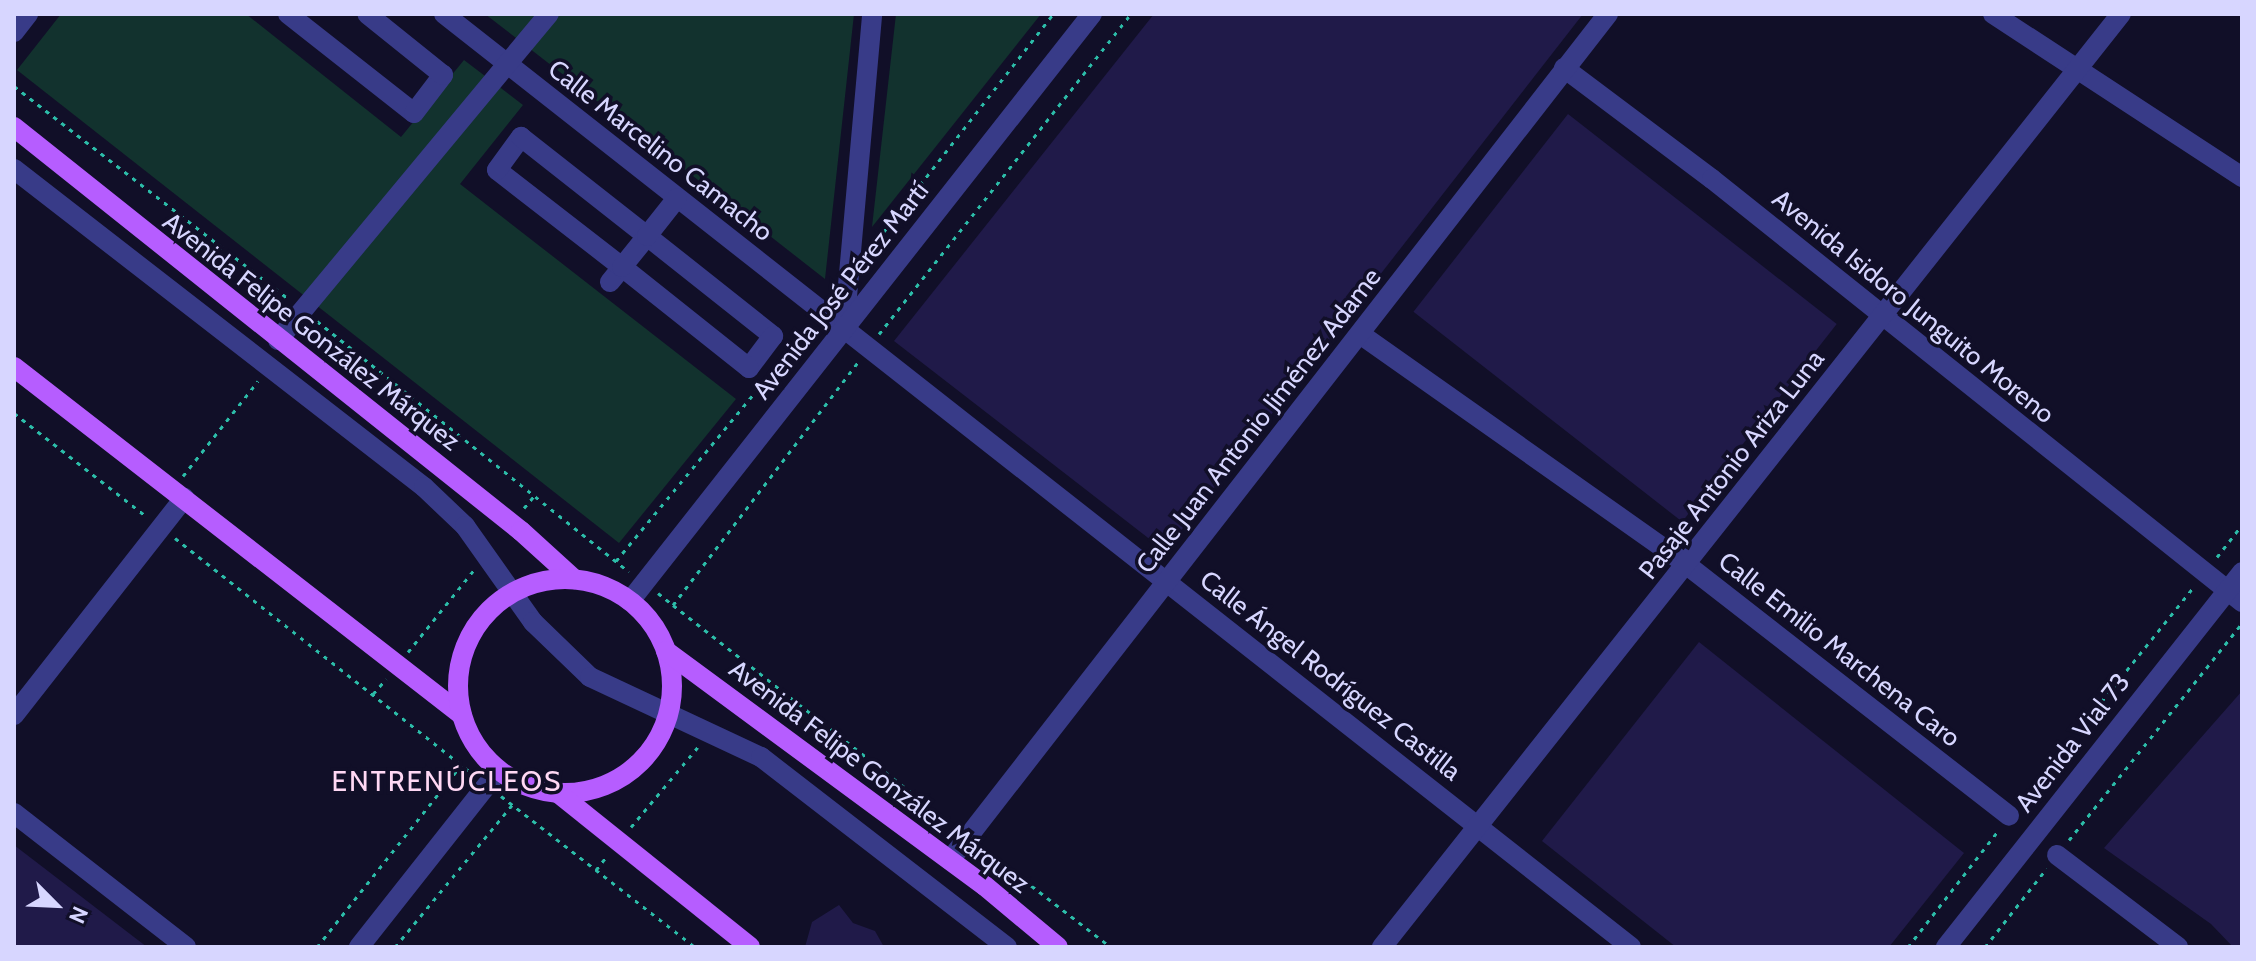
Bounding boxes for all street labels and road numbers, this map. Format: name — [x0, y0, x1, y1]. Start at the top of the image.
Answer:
street label: Calle Marcelino Camacho — [542, 54, 778, 248]
street label: Avenida José Pérez Martí — [746, 176, 936, 406]
street label: Avenida Isidoro Junguito Moreno — [1766, 184, 2060, 430]
street label: Avenida Felipe González Márquez — [156, 206, 466, 458]
street label: Calle Juan Antonio Jiménez Adame — [1130, 262, 1388, 580]
street label: Pasaje Antonio Ariza Luna — [1633, 344, 1831, 586]
street label: Calle Emilio Marchena Caro — [1712, 546, 1966, 754]
street label: Calle Ángel Rodríguez Castilla — [1193, 564, 1467, 788]
street label: Avenida Felipe González Márquez — [723, 654, 1035, 900]
street label: Avenida Vial 73 — [2009, 667, 2137, 819]

